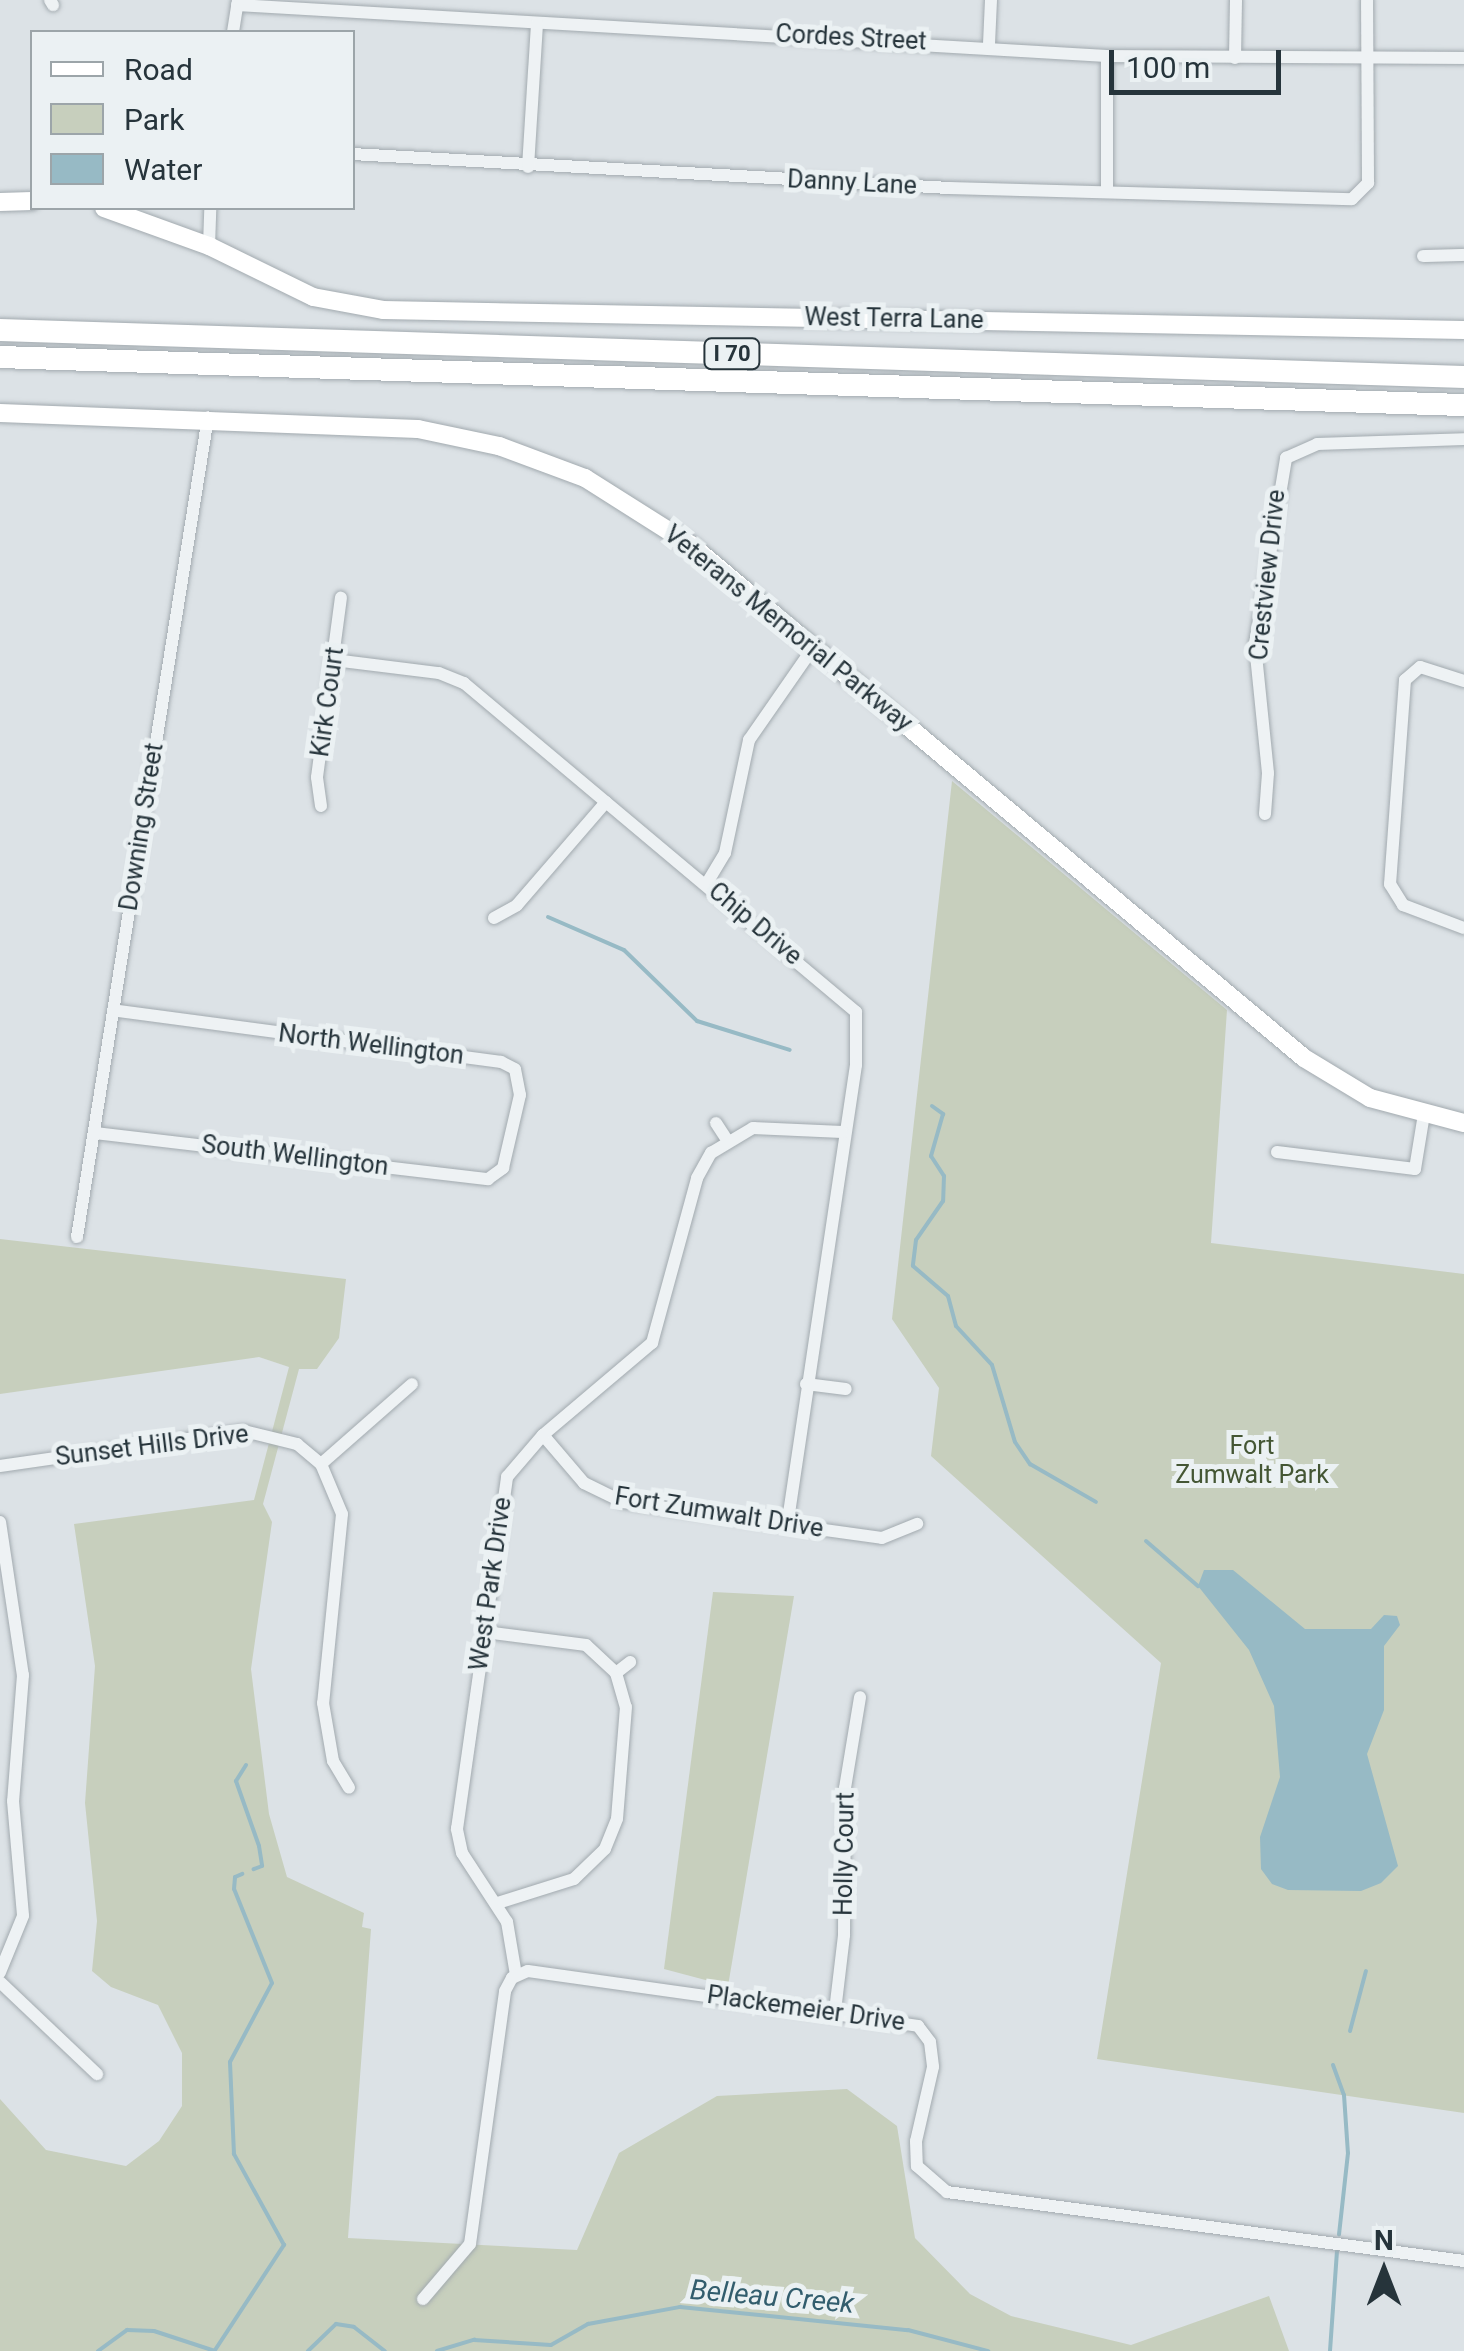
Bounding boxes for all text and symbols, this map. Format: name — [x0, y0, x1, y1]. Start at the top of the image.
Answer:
street label: Cordes Street — [775, 19, 927, 57]
legend — [30, 30, 355, 210]
scale bar — [1114, 30, 1286, 92]
text: 100 m — [1126, 50, 1210, 85]
text: Road — [124, 52, 193, 87]
text: Park — [124, 102, 184, 137]
text: Water — [124, 152, 202, 187]
street label: Danny Lane — [786, 165, 918, 201]
street label: West Terra Lane — [804, 302, 984, 336]
road number: I 70 — [702, 337, 762, 371]
street label: Crestview Drive — [1244, 488, 1292, 662]
street label: Veterans Memorial Parkway — [658, 520, 918, 738]
street label: Kirk Court — [305, 645, 351, 759]
street label: Downing Street — [114, 741, 170, 913]
street label: Chip Drive — [702, 876, 808, 972]
street label: North Wellington — [277, 1019, 465, 1071]
street label: South Wellington — [200, 1130, 390, 1182]
street label: Sunset Hills Drive — [54, 1419, 250, 1473]
park label: Fort Zumwalt Park — [1175, 1432, 1329, 1491]
street label: Fort Zumwalt Drive — [613, 1482, 825, 1544]
street label: West Park Drive — [464, 1495, 518, 1673]
street label: Holly Court — [829, 1792, 861, 1916]
street label: Plackemeier Drive — [705, 1980, 907, 2038]
north arrow — [1334, 2221, 1434, 2321]
text: N — [1374, 2224, 1394, 2257]
water label: Belleau Creek — [688, 2273, 856, 2321]

